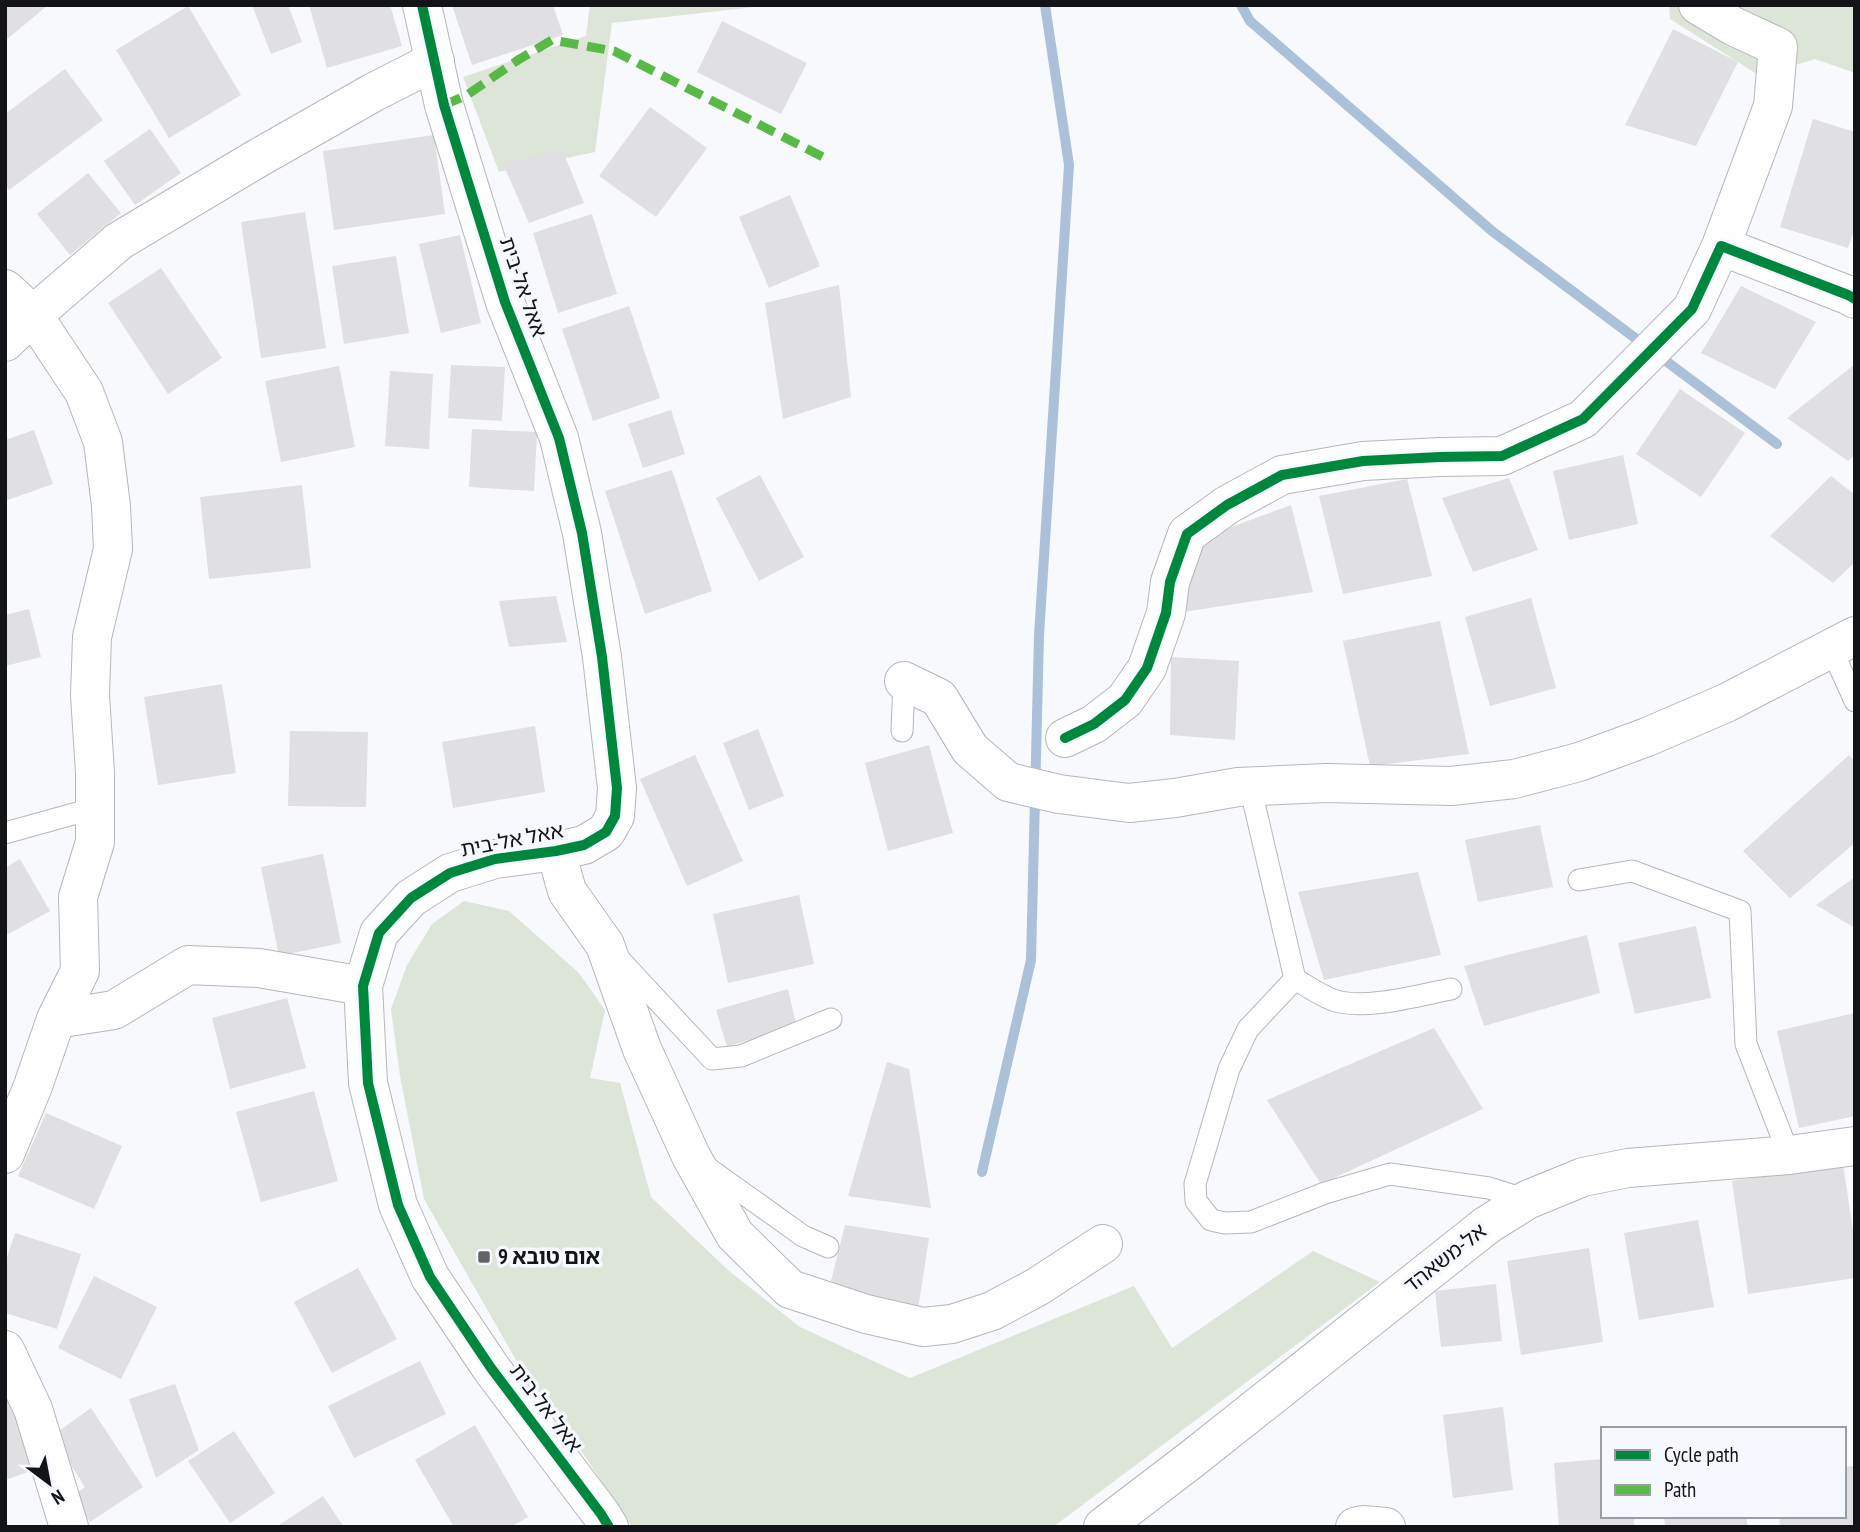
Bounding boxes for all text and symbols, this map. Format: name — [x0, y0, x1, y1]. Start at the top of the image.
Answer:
street label: אאל אל-בית — [494, 233, 553, 341]
street label: אאל אל-בית — [458, 816, 566, 863]
street label: אל-משאהד — [1398, 1217, 1491, 1298]
place label: אום טובא 9 — [498, 1243, 600, 1270]
marker: אום טובא 9 — [476, 1249, 492, 1265]
street label: אאל אל-בית — [504, 1358, 589, 1457]
legend — [1601, 1427, 1846, 1518]
text: Cycle path — [1664, 1441, 1739, 1468]
north arrow — [14, 1448, 84, 1518]
text: Path — [1664, 1476, 1696, 1503]
text: N — [47, 1485, 69, 1510]

